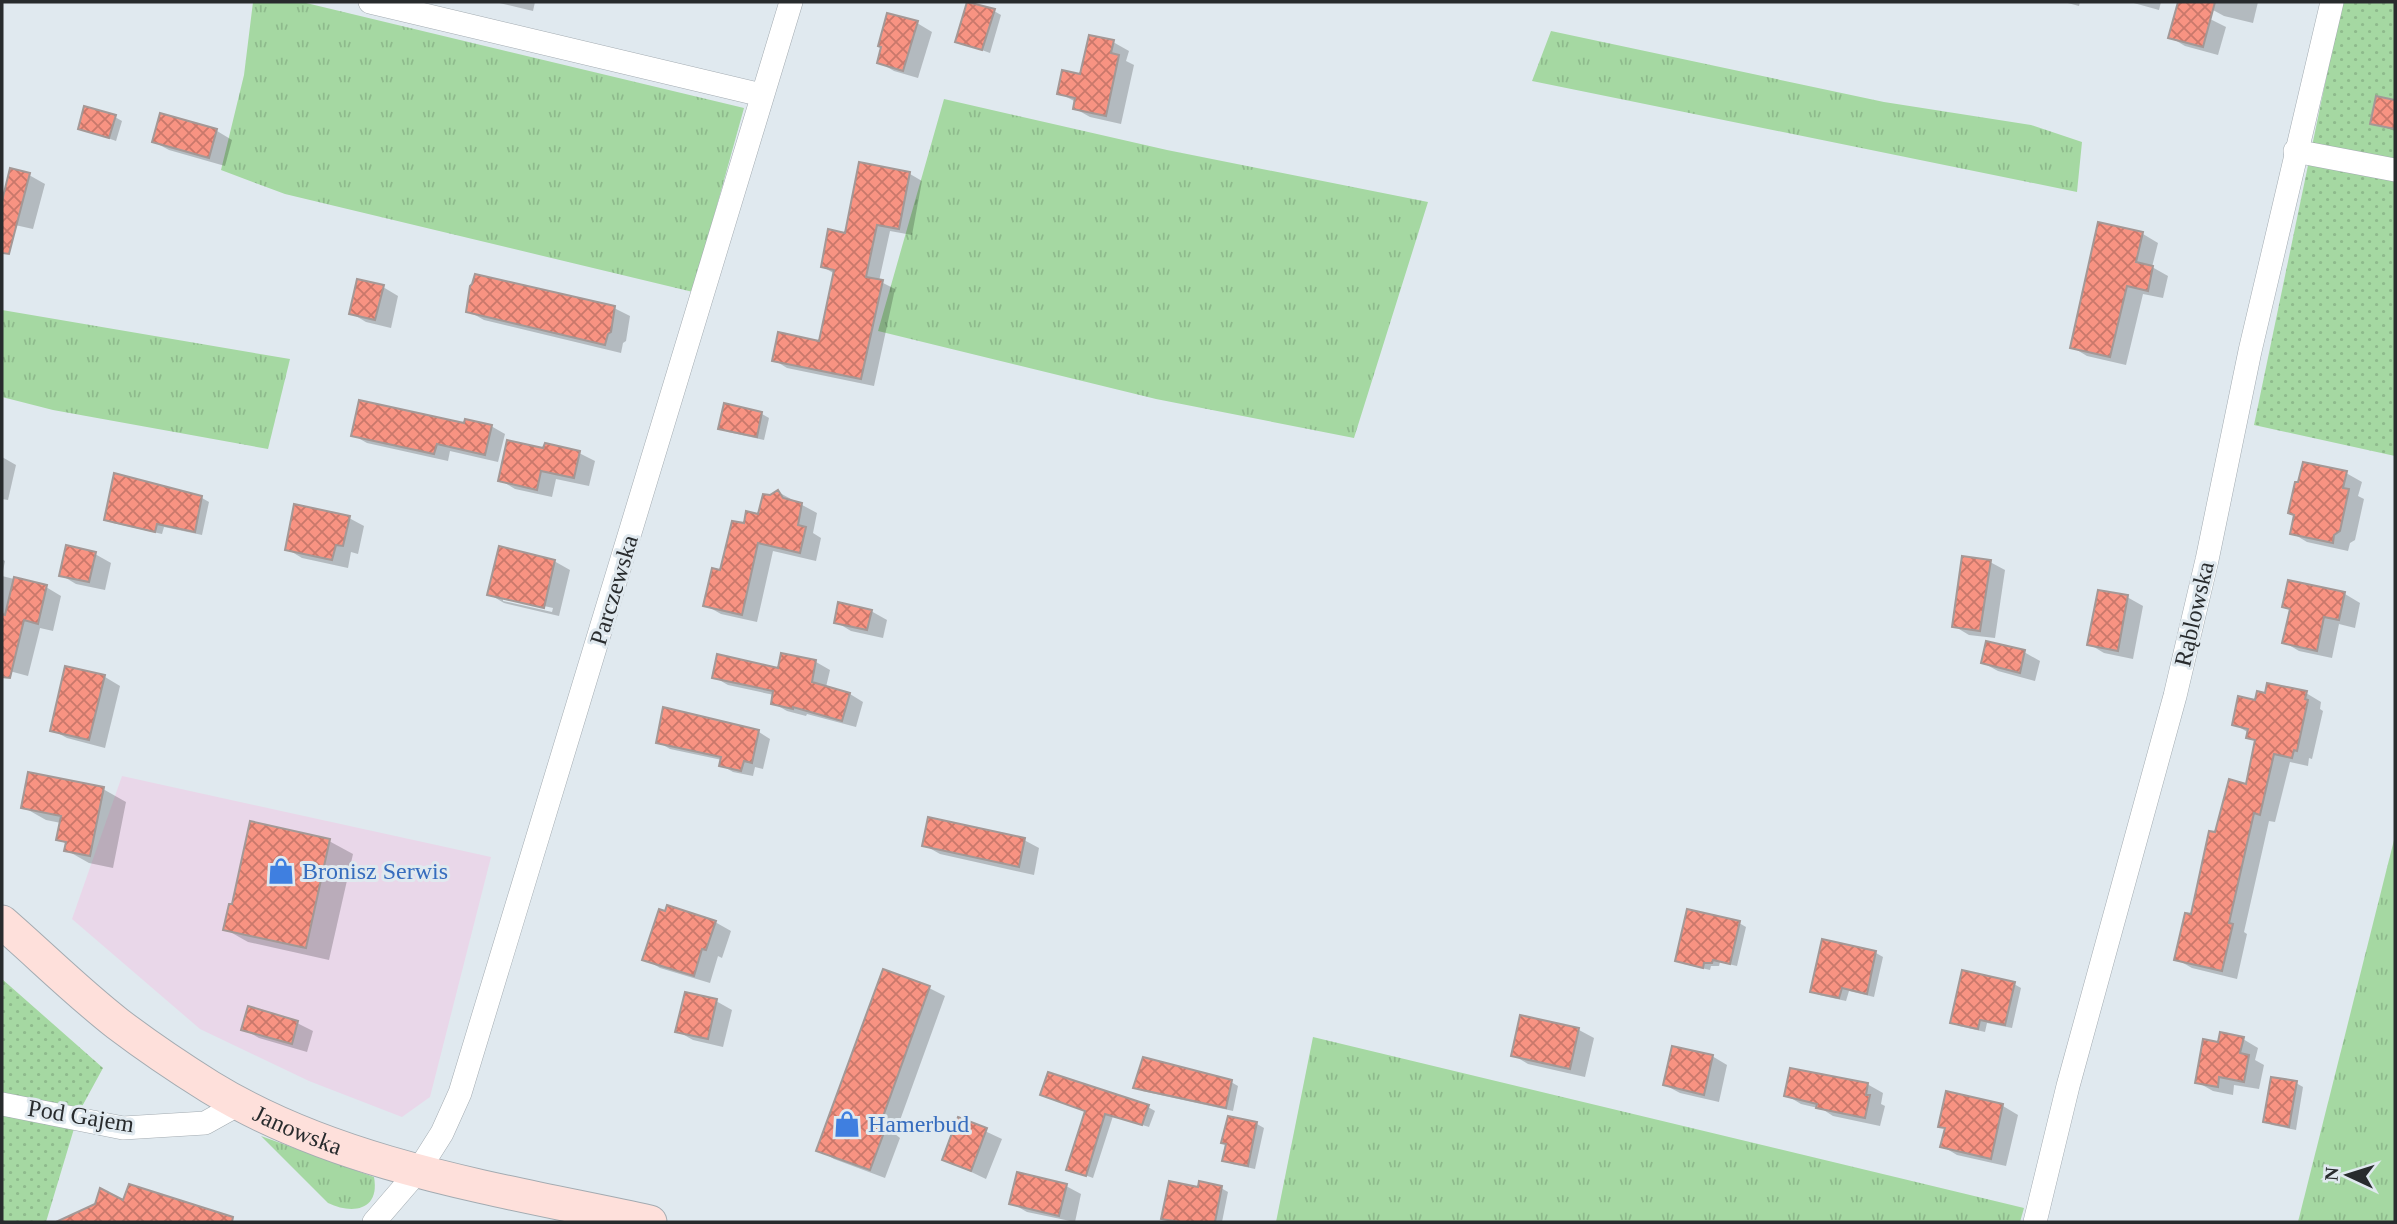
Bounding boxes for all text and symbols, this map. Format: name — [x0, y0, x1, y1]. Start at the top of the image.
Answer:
street label: Parczewska — [585, 532, 643, 648]
street label: Rąblowska — [2169, 559, 2219, 669]
shop icon: Bronisz Serwis — [266, 856, 296, 886]
place label: Bronisz Serwis — [302, 858, 448, 884]
street label: Pod Gajem — [26, 1095, 136, 1137]
street label: Janowska — [249, 1100, 346, 1160]
shop icon: Hamerbud — [832, 1109, 862, 1139]
place label: Hamerbud — [868, 1111, 969, 1137]
north arrow — [2313, 1140, 2383, 1210]
text: N — [2321, 1166, 2343, 1181]

